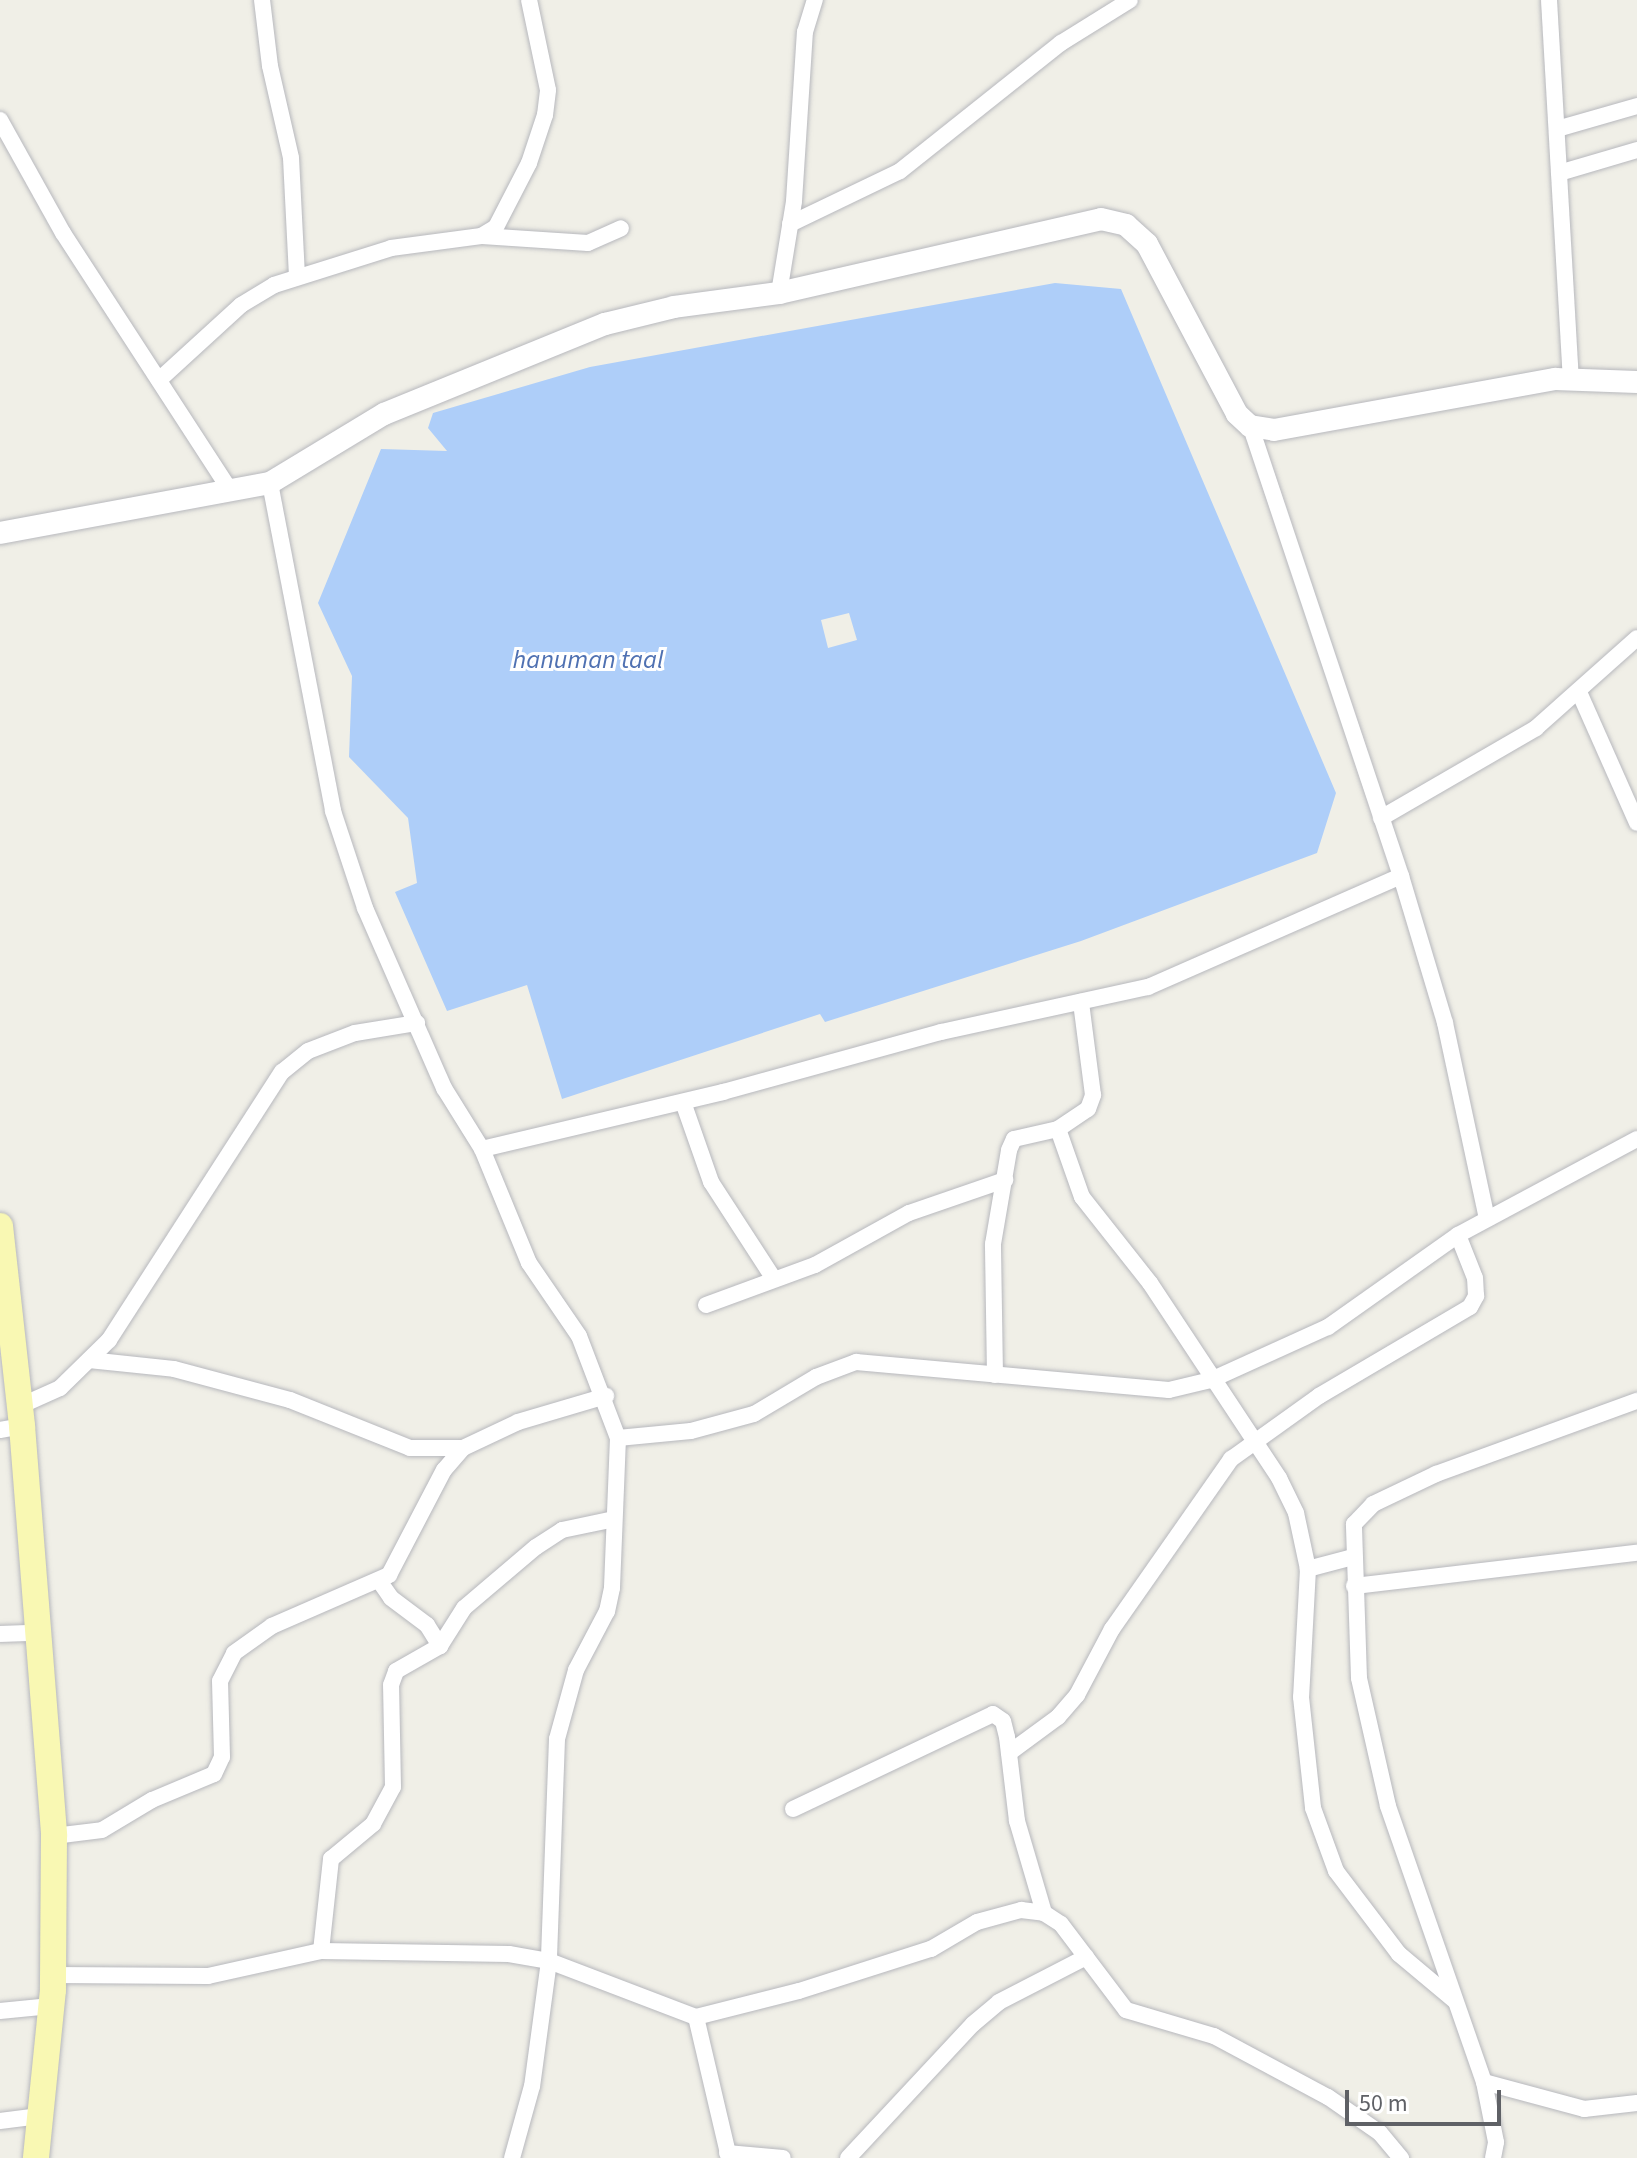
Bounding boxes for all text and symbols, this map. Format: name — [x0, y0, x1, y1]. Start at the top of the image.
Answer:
water label: hanuman taal — [513, 644, 663, 676]
scale bar — [1349, 2074, 1505, 2124]
text: 50 m — [1359, 2086, 1408, 2121]

